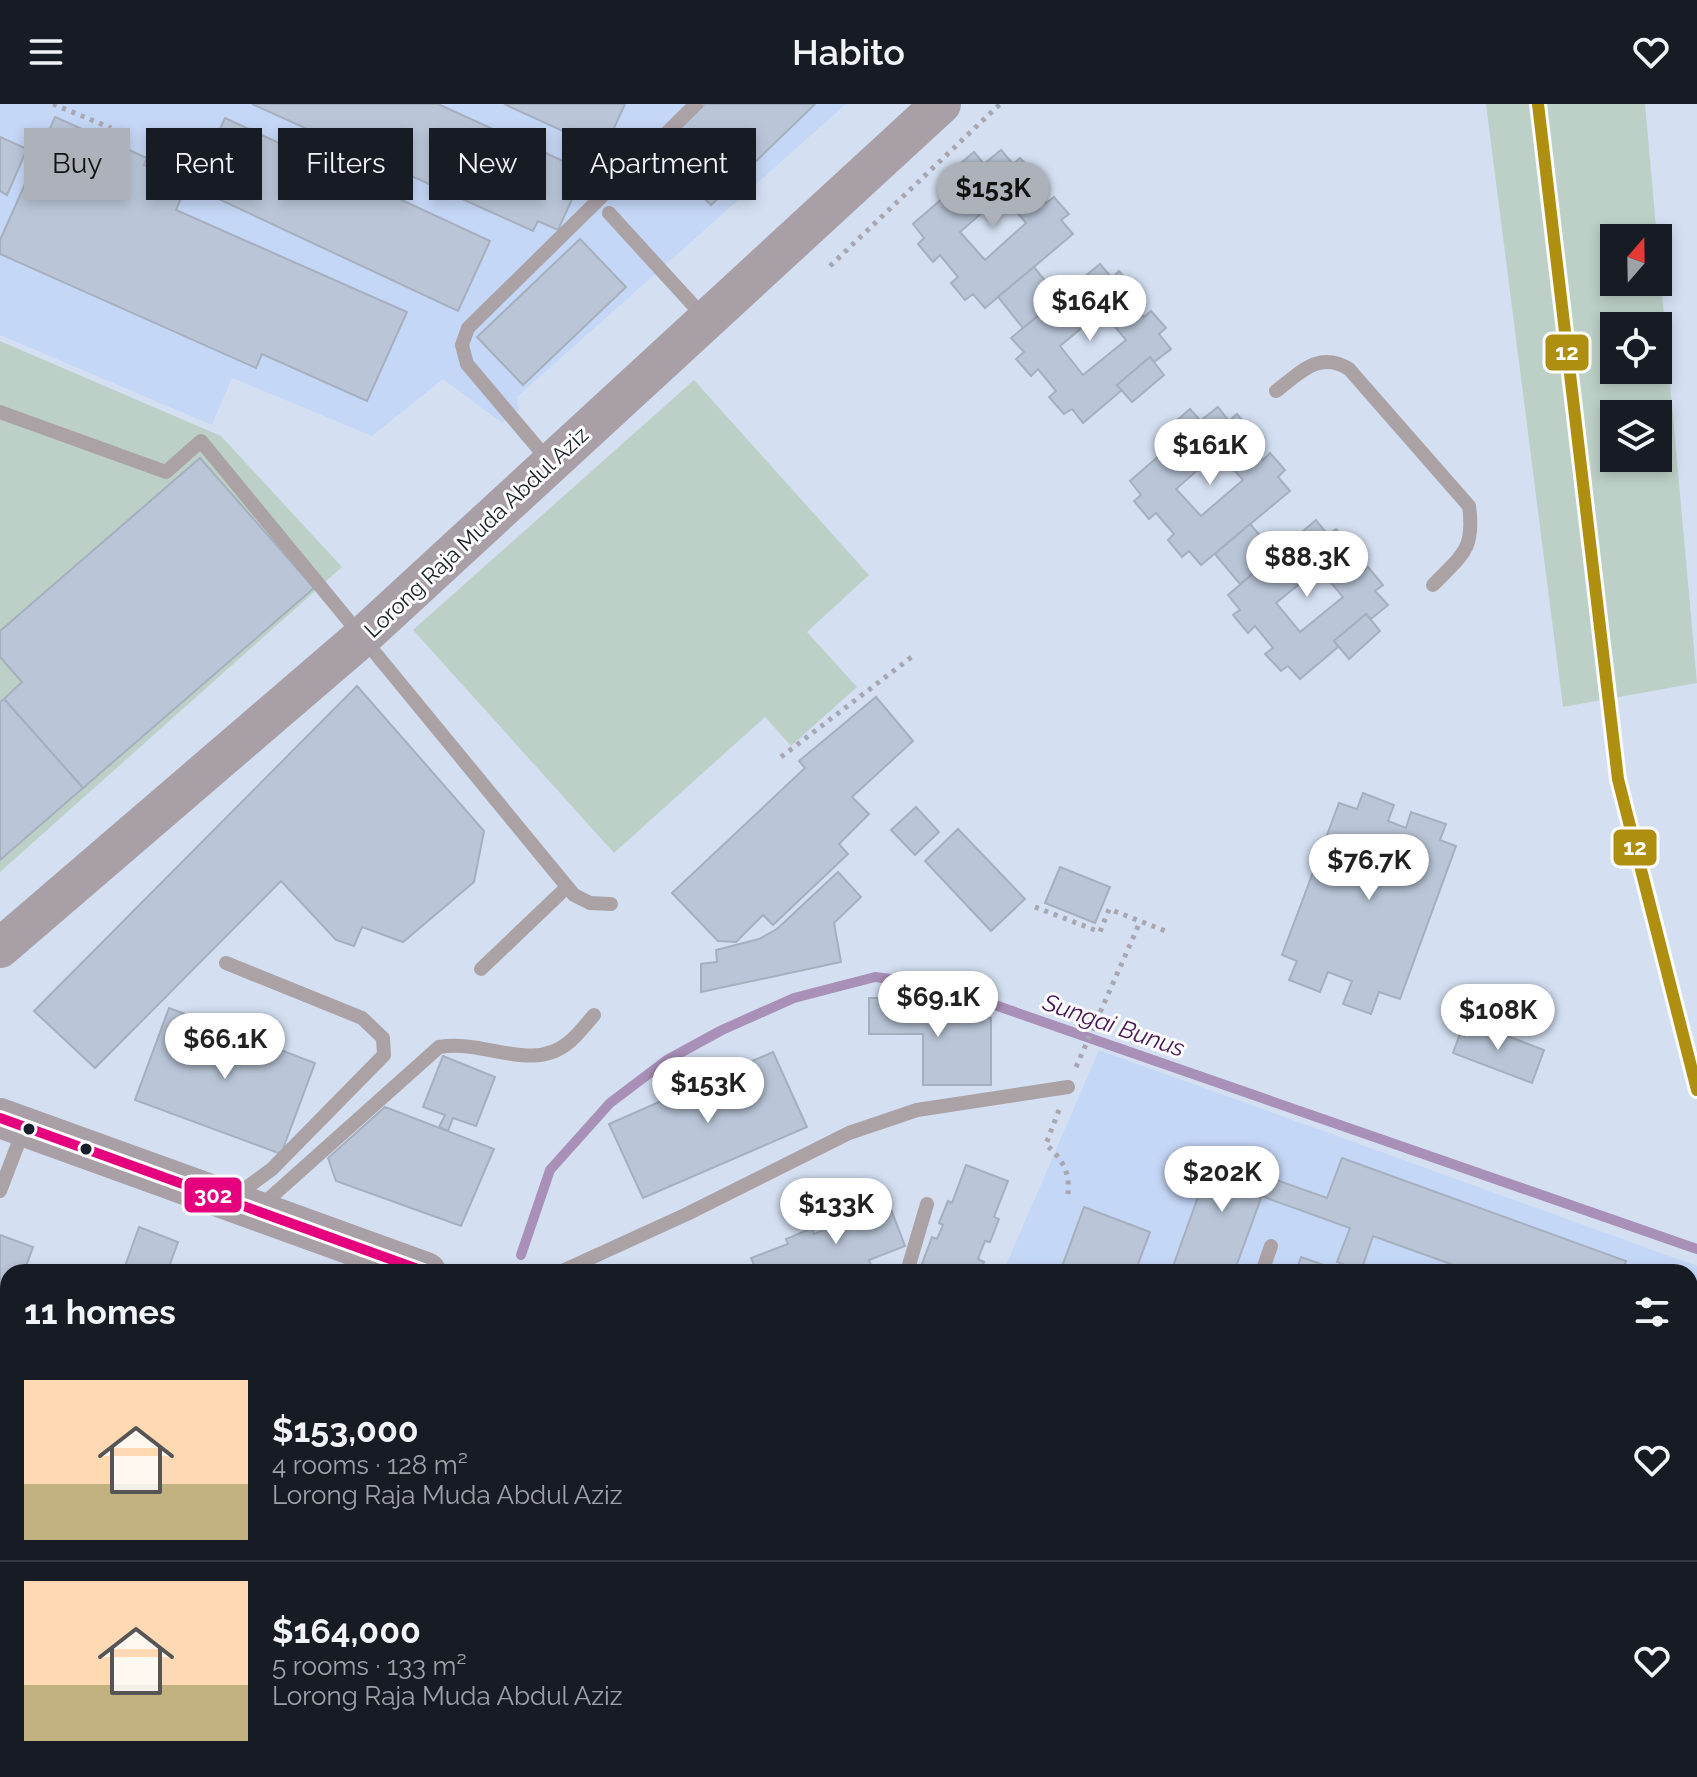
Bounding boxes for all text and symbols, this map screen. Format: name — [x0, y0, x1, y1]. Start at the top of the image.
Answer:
icon: menu — [24, 30, 68, 74]
icon: heart — [1629, 30, 1673, 74]
text: Habito — [792, 31, 905, 73]
chip: Buy — [24, 128, 130, 200]
chip: Rent — [146, 128, 262, 200]
chip: Filters — [278, 128, 413, 200]
chip: New — [429, 128, 546, 200]
chip: Apartment — [562, 128, 756, 200]
pin: $153K — [937, 162, 1049, 230]
text: $153K — [955, 173, 1031, 203]
north arrow — [1600, 224, 1672, 296]
map controls — [1600, 224, 1672, 472]
pin: $164K — [1034, 275, 1146, 343]
text: $164K — [1051, 286, 1129, 316]
button: locate — [1600, 312, 1672, 384]
line badge: 12 — [1544, 333, 1590, 372]
text: 12 — [1555, 339, 1579, 365]
button: layers — [1600, 400, 1672, 472]
pin: $161K — [1154, 419, 1266, 487]
street label: Lorong Raja Muda Abdul Aziz — [359, 421, 593, 643]
text: $161K — [1172, 430, 1248, 460]
pin: $88.3K — [1242, 531, 1372, 599]
text: $88.3K — [1264, 542, 1350, 572]
line badge: 12 — [1612, 828, 1658, 867]
pin: $76.7K — [1304, 834, 1434, 902]
text: 12 — [1623, 834, 1647, 860]
text: $76.7K — [1327, 845, 1411, 875]
pin: $69.1K — [873, 971, 1003, 1039]
text: $69.1K — [896, 982, 980, 1012]
pin: $108K — [1442, 984, 1554, 1052]
water label: Sungai Bunus — [1038, 987, 1189, 1063]
text: $108K — [1459, 995, 1537, 1025]
pin: $66.1K — [160, 1013, 290, 1081]
text: $66.1K — [183, 1024, 267, 1054]
pin: $153K — [652, 1057, 764, 1125]
text: $153K — [670, 1068, 746, 1098]
unlabelled marker — [21, 1121, 37, 1137]
unlabelled marker — [78, 1141, 94, 1157]
pin: $202K — [1166, 1146, 1278, 1214]
text: $202K — [1182, 1157, 1262, 1187]
line badge: 302 — [183, 1176, 243, 1214]
pin: $133K — [780, 1178, 892, 1246]
text: 302 — [194, 1182, 232, 1208]
text: $133K — [798, 1189, 874, 1219]
icon: filters — [1630, 1290, 1674, 1334]
text: 11 homes — [24, 1292, 176, 1332]
text: $153,000 — [272, 1410, 419, 1450]
icon: home — [88, 1412, 184, 1508]
icon: heart — [1630, 1438, 1674, 1482]
text: 4 rooms · 128 m² — [272, 1450, 468, 1480]
text: Lorong Raja Muda Abdul Aziz — [272, 1480, 623, 1510]
text: $164,000 — [272, 1611, 421, 1651]
icon: home — [88, 1613, 184, 1709]
icon: heart — [1630, 1639, 1674, 1683]
text: 5 rooms · 133 m² — [272, 1651, 467, 1681]
text: Lorong Raja Muda Abdul Aziz — [272, 1681, 623, 1711]

